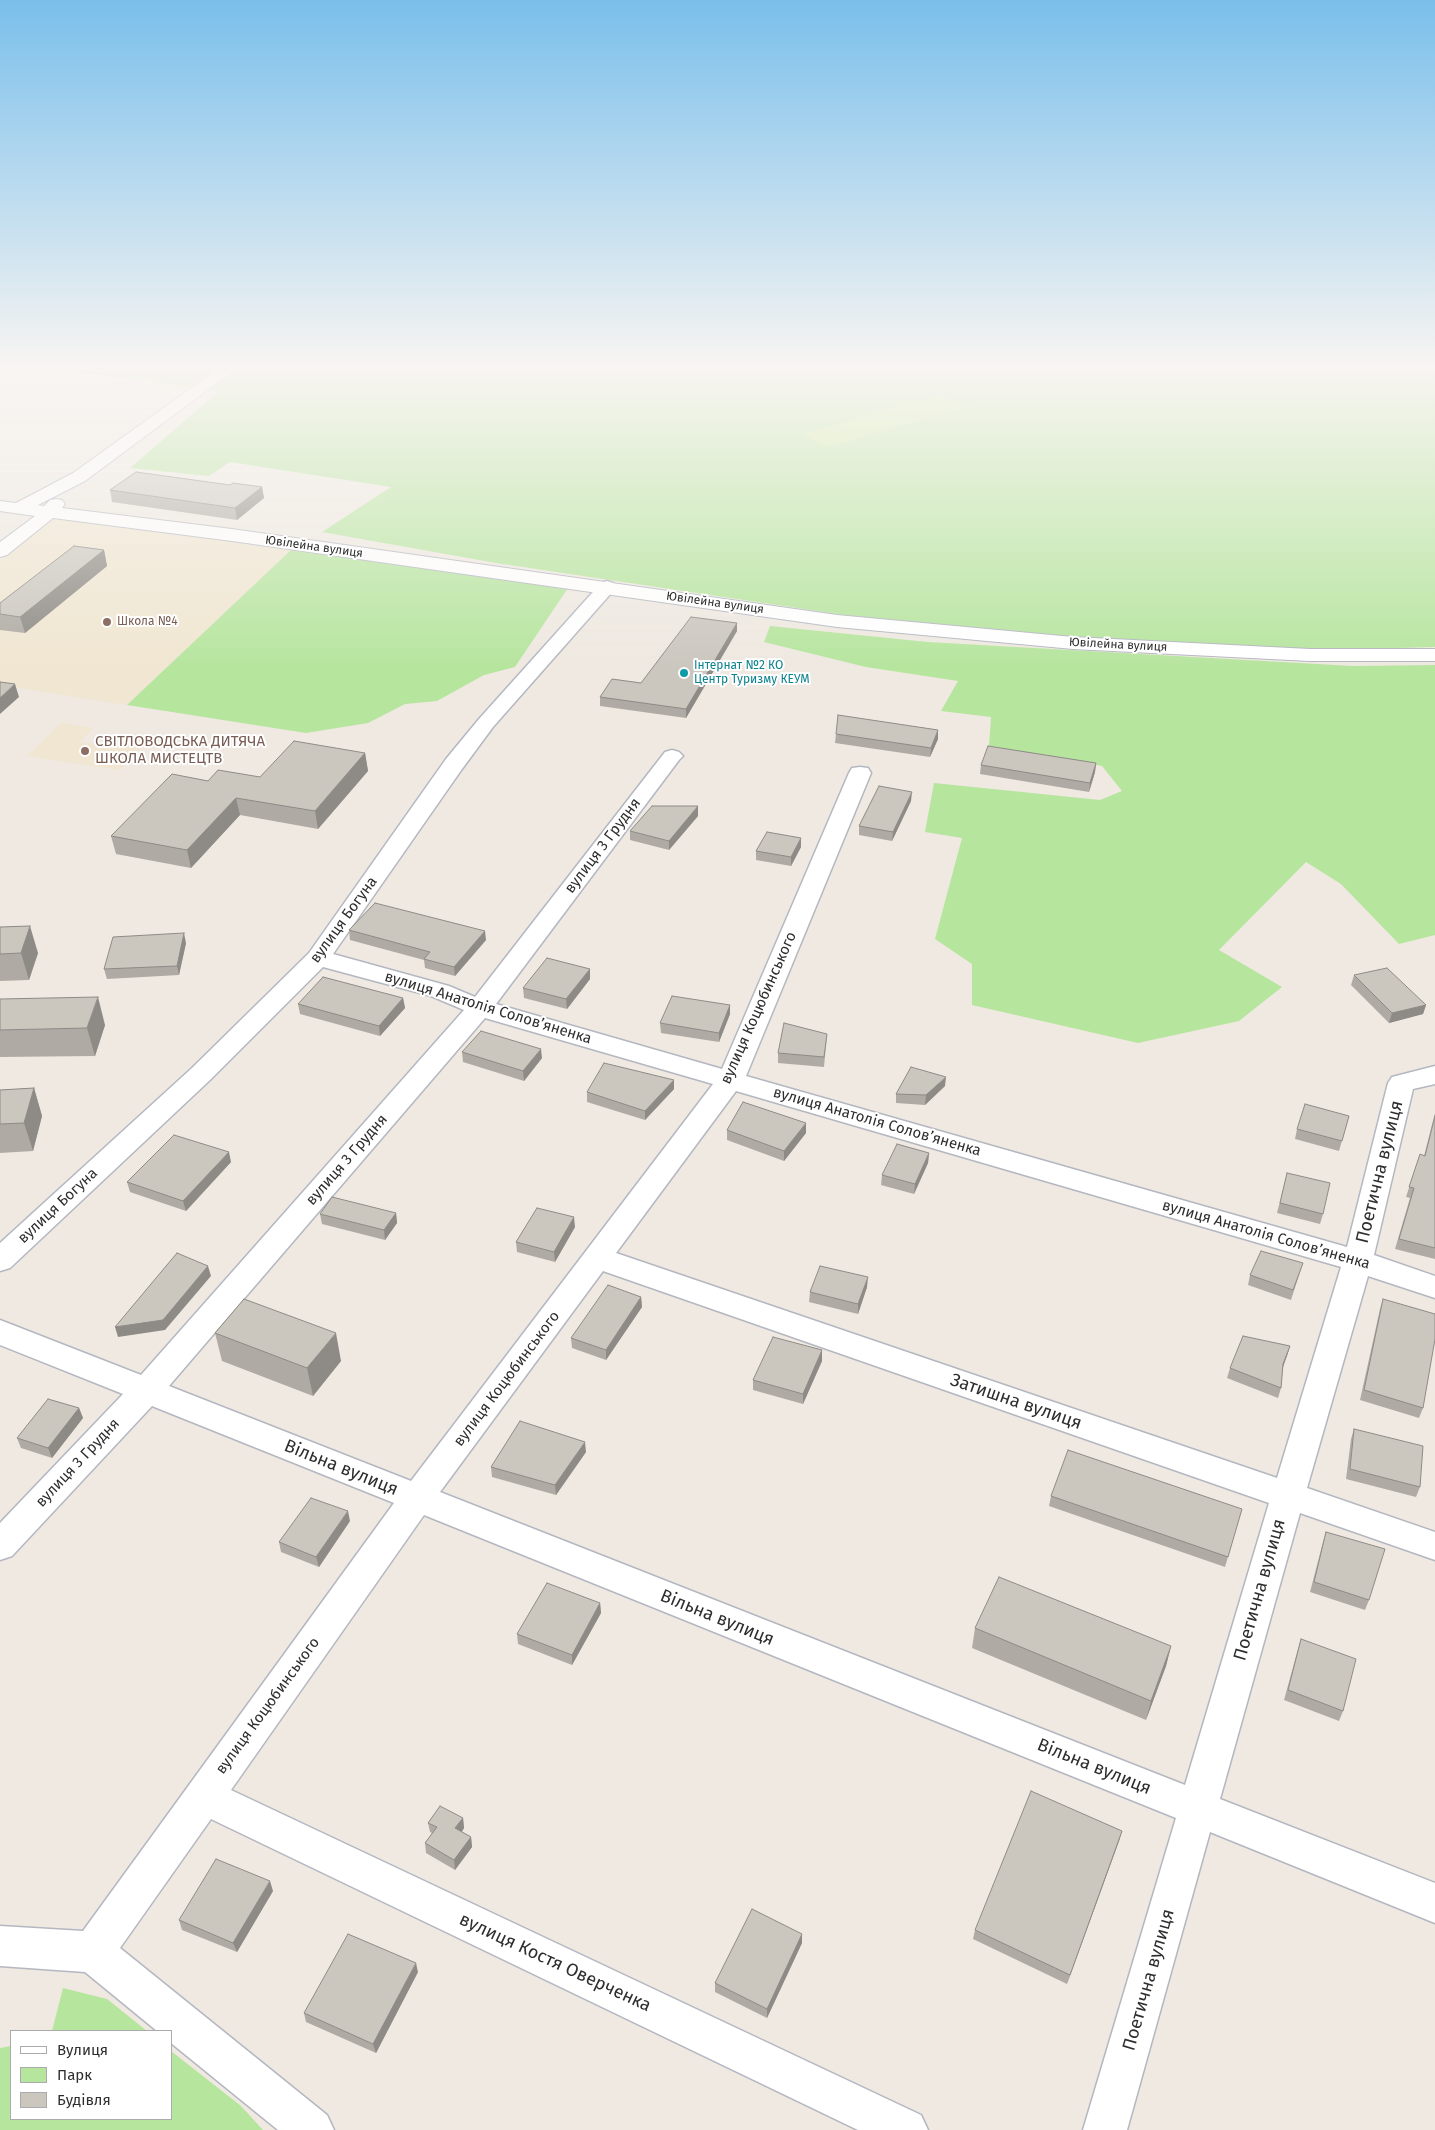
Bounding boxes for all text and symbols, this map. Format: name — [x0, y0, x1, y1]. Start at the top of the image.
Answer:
street label: Ювілейна вулиця — [264, 533, 364, 561]
street label: Ювілейна вулиця — [665, 589, 765, 617]
place label: Школа №4 — [117, 615, 178, 629]
marker: Школа №4 — [101, 616, 113, 628]
street label: Ювілейна вулиця — [1068, 635, 1168, 655]
place label: Інтернат №2 КО Центр Туризму КЕУМ — [694, 659, 810, 687]
marker: Інтернат №2 КО Центр Туризму КЕУМ — [678, 667, 690, 679]
place label: СВІТЛОВОДСЬКА ДИТЯЧА ШКОЛА МИСТЕЦТВ — [95, 733, 265, 768]
marker: СВІТЛОВОДСЬКА ДИТЯЧА ШКОЛА МИСТЕЦТВ — [79, 745, 91, 757]
street label: вулиця 3 Грудня — [561, 795, 645, 897]
street label: вулиця Богуна — [307, 873, 381, 967]
street label: вулиця Коцюбинського — [717, 929, 801, 1087]
street label: вулиця Анатолія Соловʼяненка — [382, 968, 594, 1048]
street label: вулиця Анатолія Соловʼяненка — [771, 1084, 983, 1160]
street label: Поетична вулиця — [1352, 1098, 1408, 1246]
street label: вулиця 3 Грудня — [303, 1111, 391, 1209]
street label: вулиця Богуна — [14, 1164, 102, 1248]
street label: вулиця Анатолія Соловʼяненка — [1160, 1197, 1372, 1273]
street label: вулиця Коцюбинського — [450, 1308, 564, 1450]
street label: Затишна вулиця — [947, 1369, 1085, 1435]
street label: вулиця 3 Грудня — [32, 1415, 124, 1511]
street label: Вільна вулиця — [281, 1435, 401, 1501]
street label: Поетична вулиця — [1229, 1517, 1291, 1663]
street label: Вільна вулиця — [657, 1585, 777, 1651]
street label: вулиця Коцюбинського — [212, 1634, 324, 1778]
street label: Вільна вулиця — [1034, 1734, 1154, 1800]
street label: Поетична вулиця — [1118, 1907, 1180, 2053]
street label: вулиця Костя Оверченка — [456, 1909, 654, 2017]
legend — [10, 2030, 172, 2120]
text: Вулиця — [57, 2041, 108, 2059]
text: Парк — [57, 2066, 92, 2084]
text: Будівля — [57, 2091, 111, 2109]

